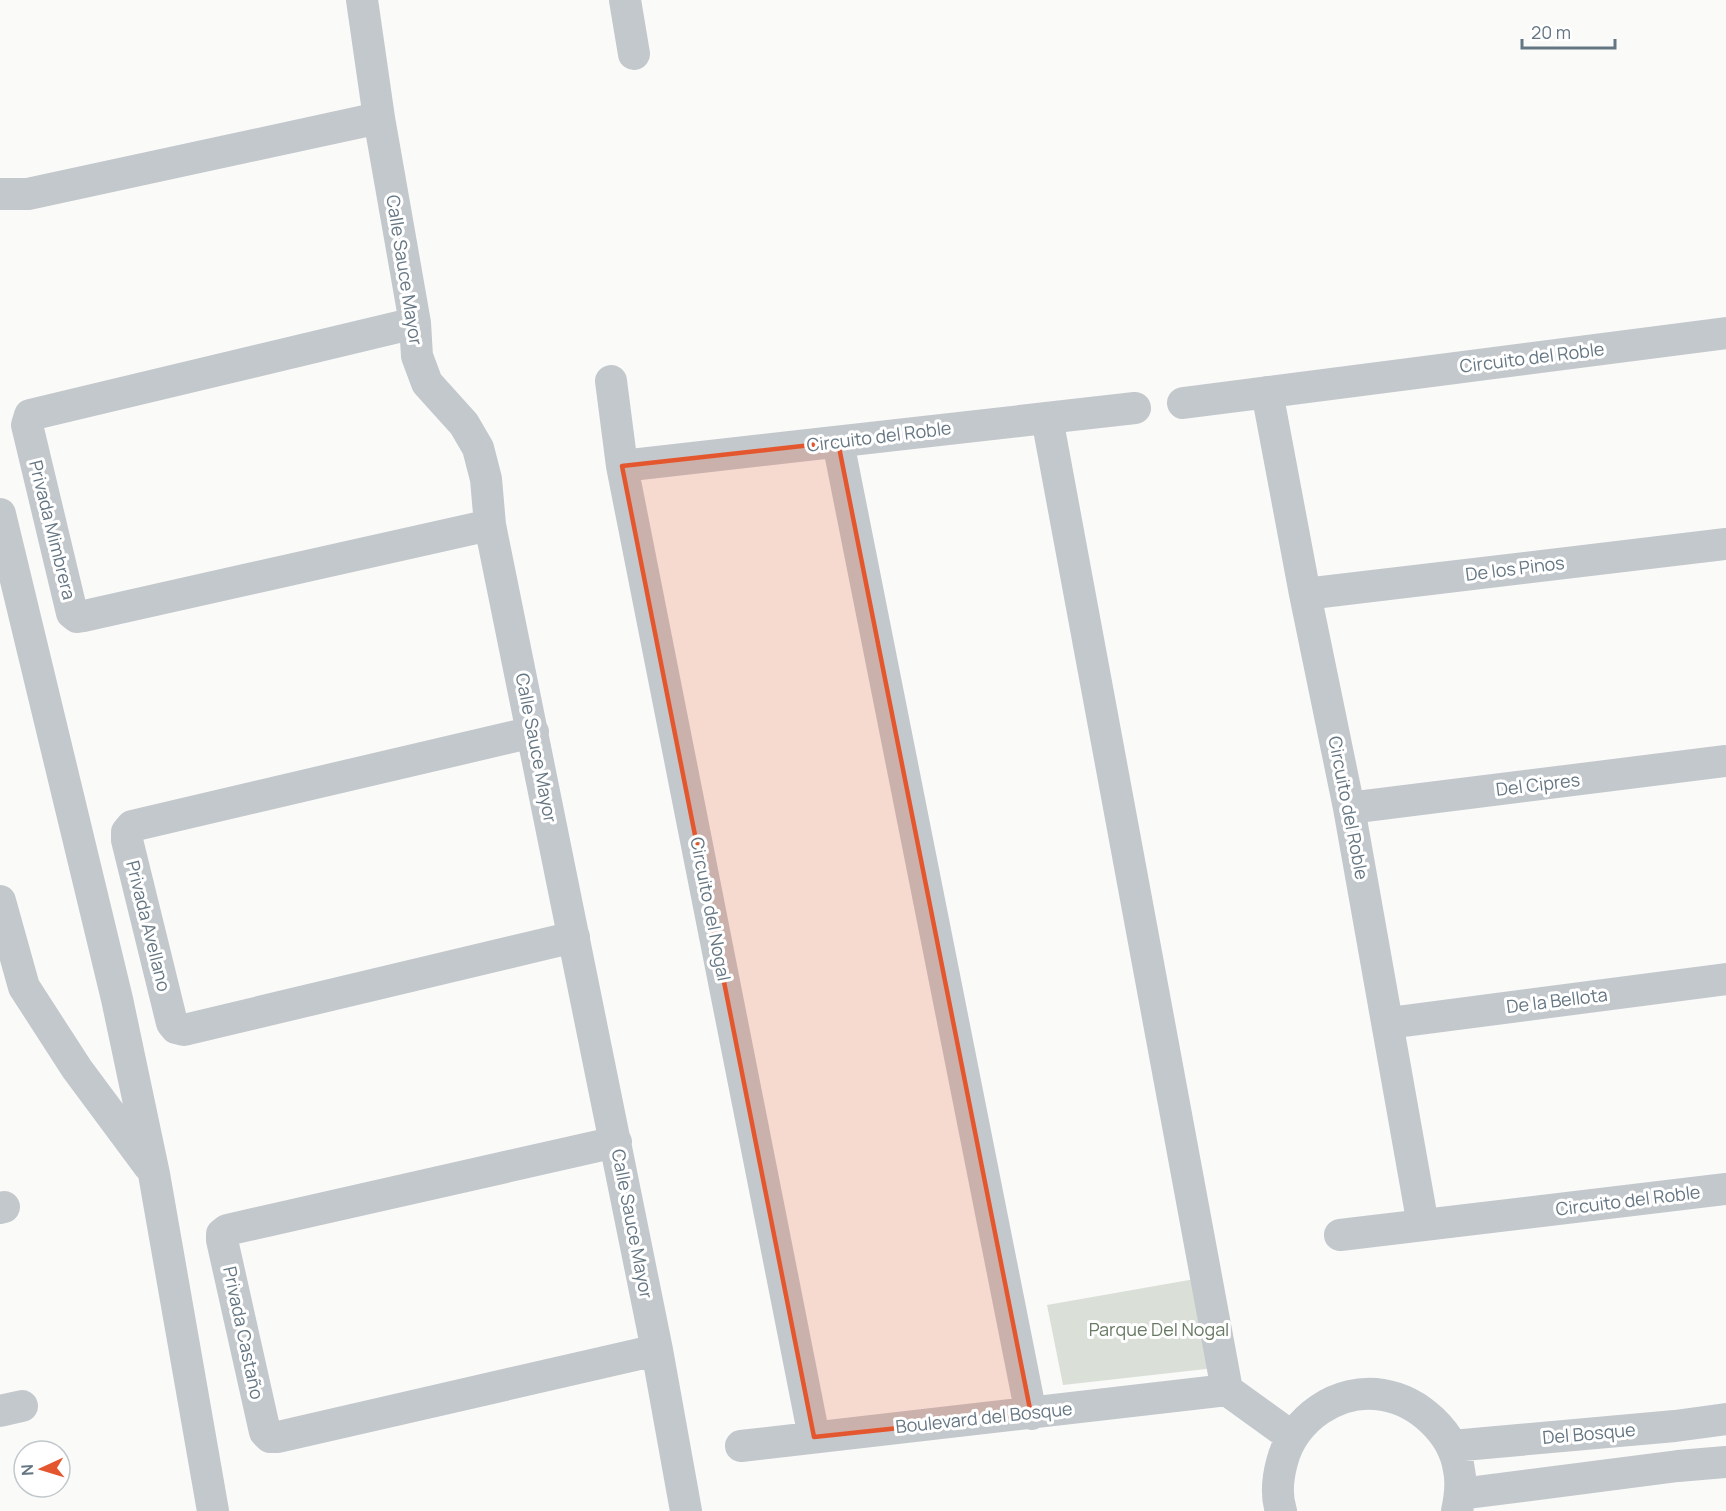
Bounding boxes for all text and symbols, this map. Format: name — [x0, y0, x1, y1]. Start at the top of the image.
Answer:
scale bar — [1522, 12, 1615, 50]
text: 20 m — [1531, 20, 1571, 44]
street label: Calle Sauce Mayor — [381, 193, 429, 347]
street label: Circuito del Roble — [1458, 336, 1606, 378]
street label: Circuito del Roble — [805, 415, 953, 457]
street label: Privada Mimbrera — [24, 458, 82, 602]
street label: De los Pinos — [1464, 550, 1566, 586]
street label: Calle Sauce Mayor — [511, 671, 563, 825]
street label: Circuito del Roble — [1323, 734, 1375, 882]
street label: Del Cipres — [1495, 767, 1581, 801]
street label: Circuito del Nogal — [685, 835, 737, 983]
street label: Privada Avellano — [121, 858, 177, 994]
street label: De la Bellota — [1505, 982, 1609, 1018]
street label: Calle Sauce Mayor — [607, 1147, 659, 1301]
street label: Circuito del Roble — [1554, 1179, 1702, 1221]
street label: Privada Castaño — [218, 1264, 270, 1401]
park label: Parque Del Nogal — [1089, 1317, 1229, 1341]
street label: Boulevard del Bosque — [894, 1396, 1074, 1438]
street label: Del Bosque — [1541, 1417, 1636, 1449]
north arrow — [12, 1439, 72, 1499]
text: N — [16, 1464, 38, 1477]

